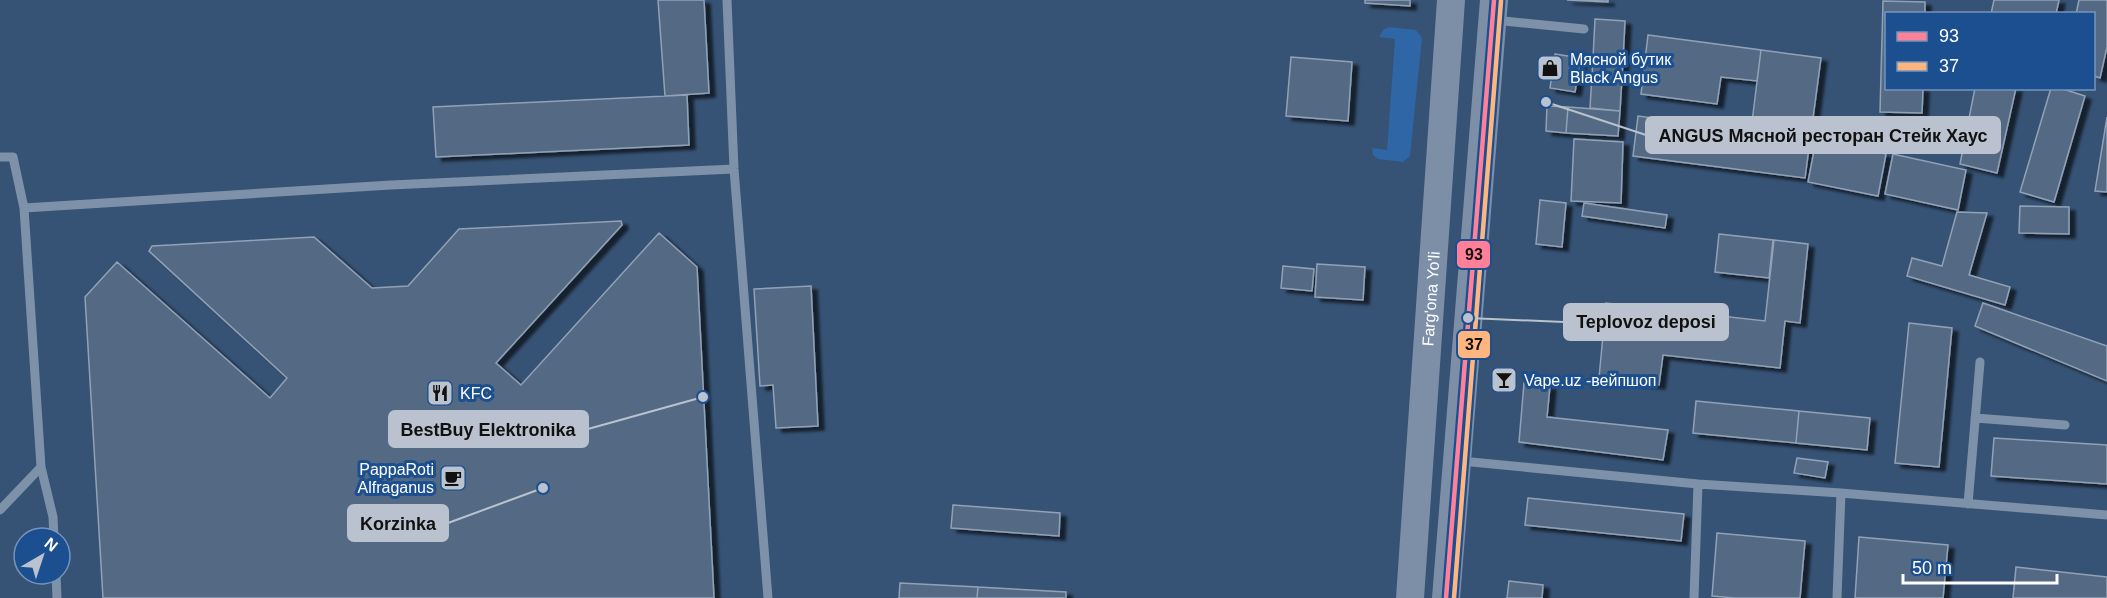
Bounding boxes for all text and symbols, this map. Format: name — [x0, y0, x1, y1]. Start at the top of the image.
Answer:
legend — [1885, 12, 2095, 90]
text: 93 — [1939, 26, 1959, 46]
place label: Мясной бутик Black Angus — [1570, 51, 1672, 86]
shop icon: Мясной бутик Black Angus — [1535, 53, 1565, 83]
text: 37 — [1939, 56, 1959, 76]
callout: ANGUS Мясной ресторан Стейк Хаус — [1646, 117, 2000, 153]
text: ANGUS Мясной ресторан Стейк Хаус — [1658, 126, 1988, 146]
line badge: 93 — [1456, 240, 1491, 269]
text: 93 — [1465, 246, 1483, 263]
street label: Farg'ona Yo'li — [1419, 251, 1443, 347]
callout: Teplovoz deposi — [1564, 304, 1728, 340]
text: Teplovoz deposi — [1576, 312, 1716, 332]
line badge: 37 — [1457, 330, 1491, 359]
text: 37 — [1465, 336, 1483, 353]
bar icon: Vape.uz -вейпшоп — [1489, 365, 1519, 395]
place label: Vape.uz -вейпшоп — [1524, 372, 1657, 389]
restaurant icon: KFC — [425, 378, 455, 408]
place label: KFC — [460, 385, 492, 402]
callout: BestBuy Elektronika — [389, 411, 588, 447]
text: BestBuy Elektronika — [400, 420, 577, 440]
place label: PappaRoti Alfraganus — [358, 461, 434, 496]
cafe icon: PappaRoti Alfraganus — [438, 463, 468, 493]
callout: Korzinka — [348, 505, 448, 541]
text: Korzinka — [360, 514, 437, 534]
north arrow — [12, 526, 72, 586]
text: N — [41, 534, 61, 555]
scale bar — [1903, 547, 2058, 585]
text: 50 m — [1912, 558, 1952, 578]

